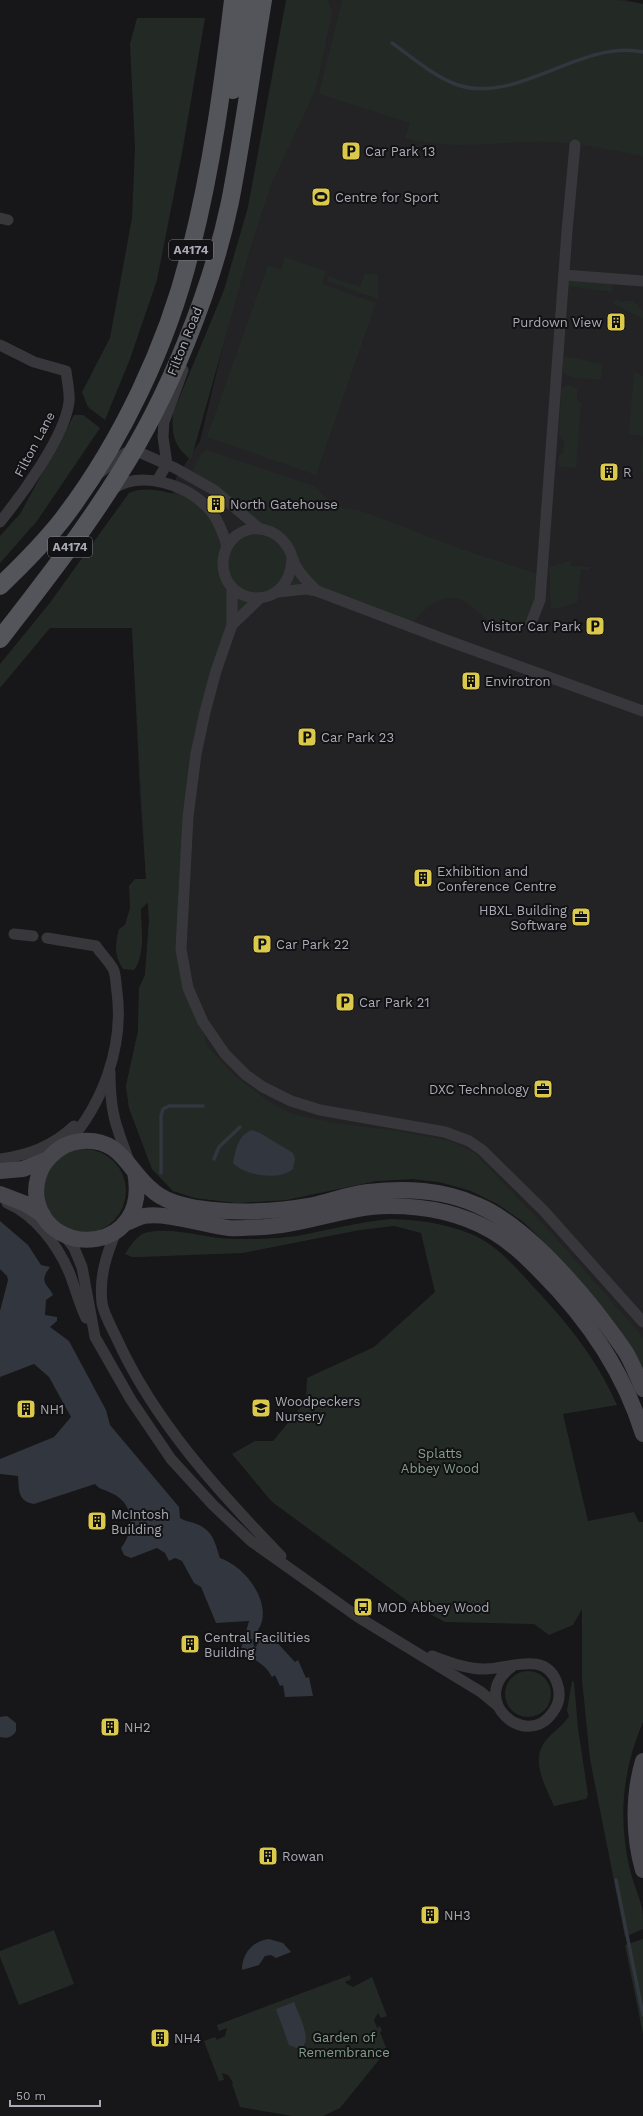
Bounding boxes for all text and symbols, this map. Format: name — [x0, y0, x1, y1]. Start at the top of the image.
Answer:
parking icon: Car Park 13 — [340, 140, 362, 162]
place label: Car Park 13 — [365, 144, 435, 159]
sports icon: Centre for Sport — [310, 186, 332, 208]
place label: Centre for Sport — [335, 190, 439, 205]
road number: A4174 — [169, 240, 213, 260]
street label: Filton Road — [164, 305, 205, 378]
building icon: Purdown View — [605, 311, 627, 333]
place label: Purdown View — [512, 315, 602, 330]
street label: Filton Lane — [11, 409, 58, 479]
building icon: R — [598, 461, 620, 483]
place label: R — [623, 465, 632, 480]
building icon: North Gatehouse — [205, 493, 227, 515]
place label: North Gatehouse — [230, 497, 338, 512]
road number: A4174 — [48, 537, 92, 557]
parking icon: Visitor Car Park — [584, 615, 606, 637]
place label: Visitor Car Park — [482, 619, 582, 634]
building icon: Envirotron — [460, 670, 482, 692]
place label: Envirotron — [485, 674, 551, 689]
parking icon: Car Park 23 — [296, 726, 318, 748]
place label: Car Park 23 — [321, 730, 394, 745]
place label: Exhibition and Conference Centre — [437, 864, 556, 894]
building icon: Exhibition and Conference Centre — [412, 867, 434, 889]
place label: HBXL Building Software — [479, 903, 567, 933]
office icon: HBXL Building Software — [570, 906, 592, 928]
parking icon: Car Park 22 — [251, 933, 273, 955]
place label: Car Park 22 — [276, 937, 349, 952]
parking icon: Car Park 21 — [334, 991, 356, 1013]
place label: Car Park 21 — [359, 995, 429, 1010]
office icon: DXC Technology — [532, 1078, 554, 1100]
place label: DXC Technology — [429, 1082, 529, 1097]
place label: Woodpeckers Nursery — [275, 1394, 360, 1424]
school or university icon: Woodpeckers Nursery — [250, 1397, 272, 1419]
building icon: NH1 — [15, 1398, 37, 1420]
place label: NH1 — [40, 1402, 64, 1417]
park label: Splatts Abbey Wood — [401, 1446, 479, 1476]
place label: McIntosh Building — [111, 1507, 169, 1537]
building icon: McIntosh Building — [86, 1510, 108, 1532]
bus stop icon: MOD Abbey Wood — [352, 1596, 374, 1618]
place label: MOD Abbey Wood — [377, 1600, 490, 1615]
place label: Central Facilities Building — [204, 1630, 310, 1660]
building icon: Central Facilities Building — [179, 1633, 201, 1655]
building icon: NH2 — [99, 1716, 121, 1738]
place label: NH2 — [124, 1720, 151, 1735]
building icon: Rowan — [257, 1845, 279, 1867]
place label: Rowan — [282, 1849, 324, 1864]
building icon: NH3 — [419, 1904, 441, 1926]
place label: NH3 — [444, 1908, 471, 1923]
building icon: NH4 — [149, 2027, 171, 2049]
park label: Garden of Remembrance — [298, 2030, 390, 2060]
place label: NH4 — [174, 2031, 201, 2046]
scale bar — [10, 2082, 100, 2108]
text: 50 m — [16, 2089, 46, 2103]

